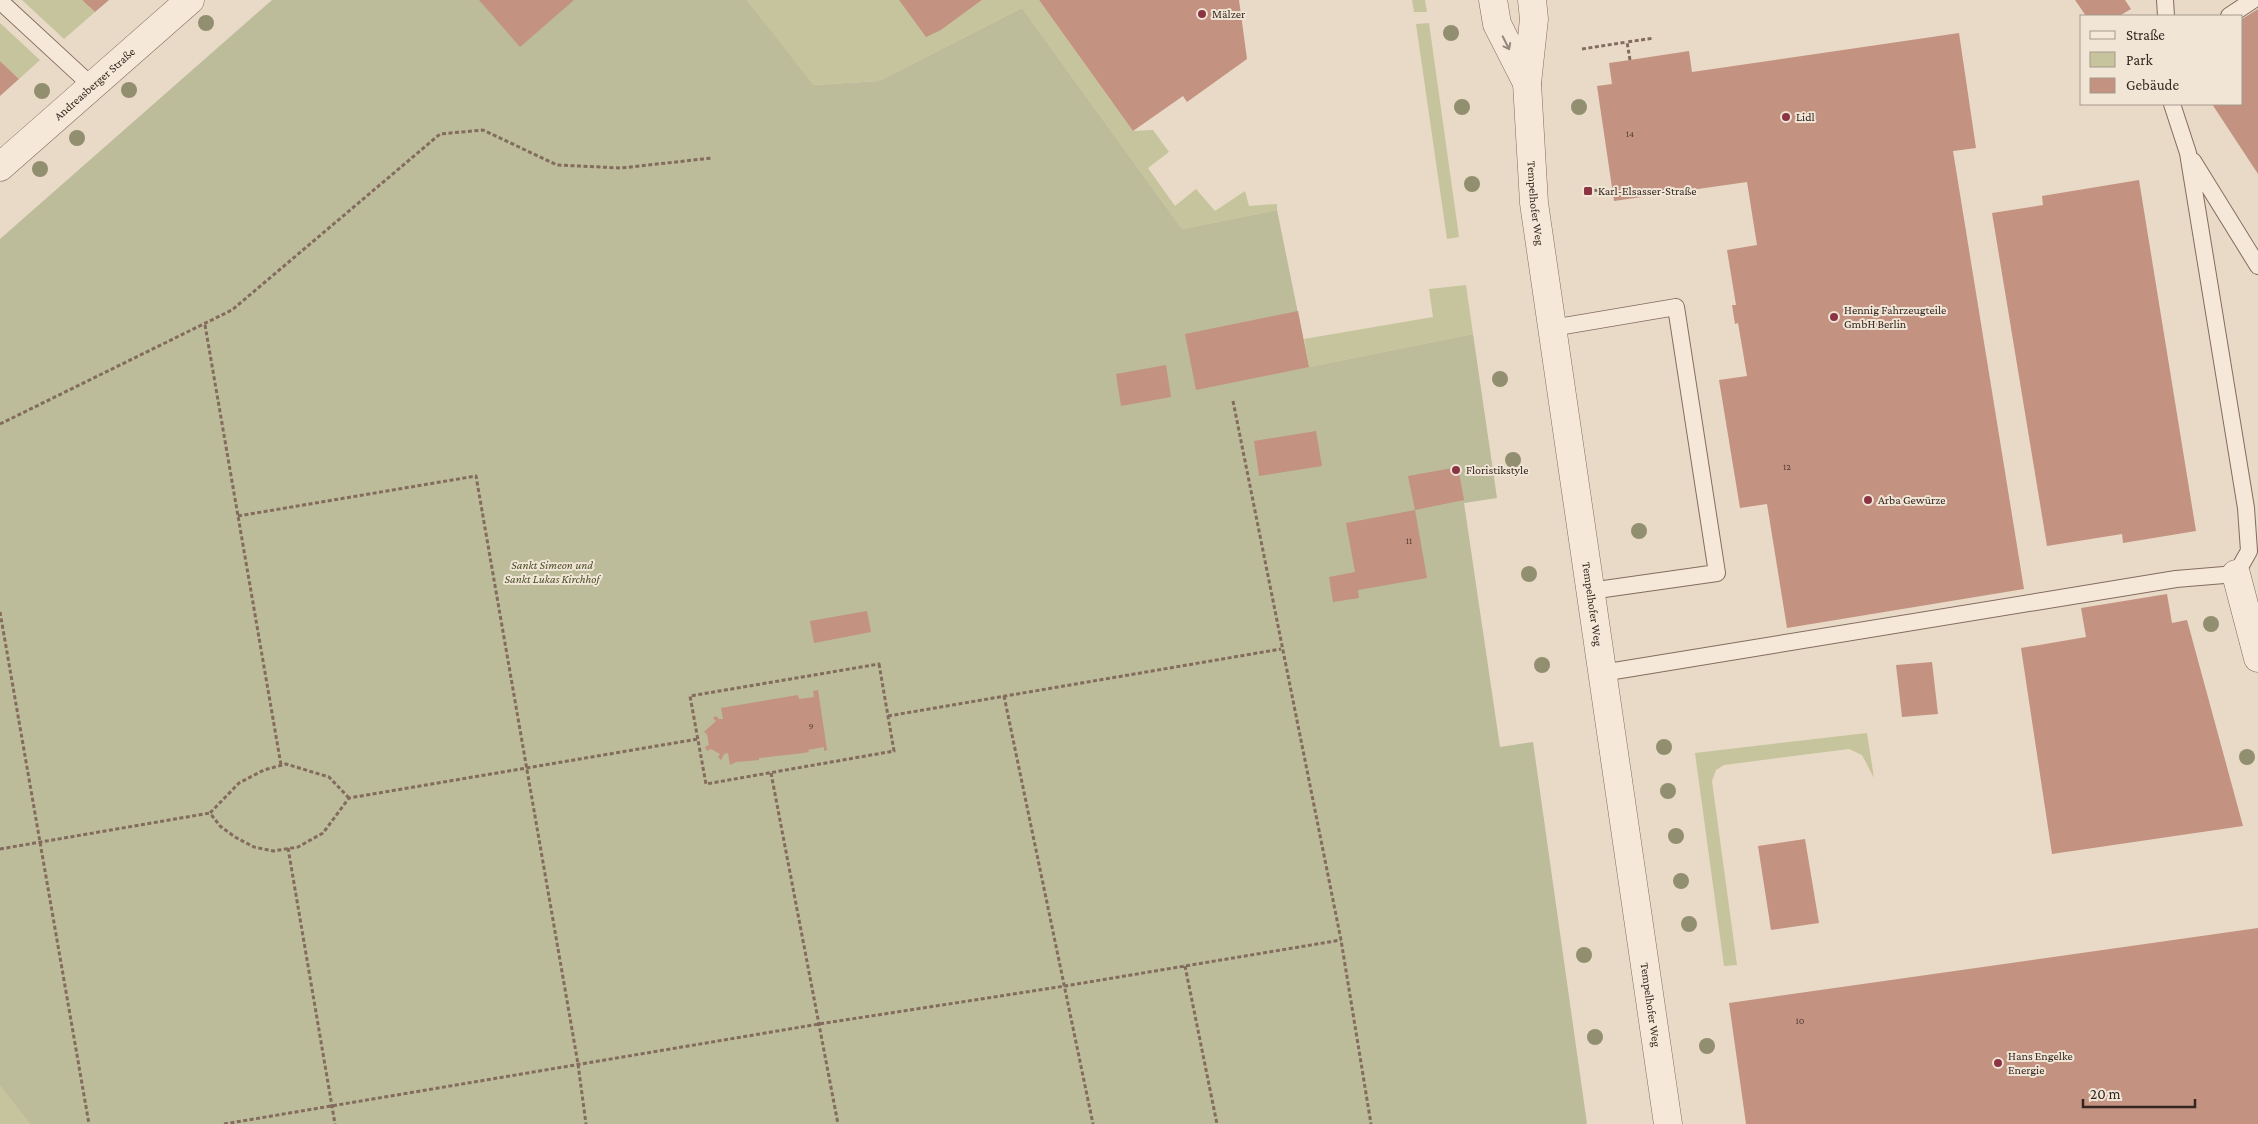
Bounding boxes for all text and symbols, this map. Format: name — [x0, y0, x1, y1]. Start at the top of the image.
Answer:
place label: Mälzer — [1212, 7, 1246, 21]
marker: Mälzer — [1196, 8, 1208, 20]
legend — [2080, 15, 2243, 105]
text: Straße — [2126, 27, 2165, 43]
one-way arrow — [1502, 35, 1511, 50]
street label: Andreasberger Straße — [51, 44, 138, 123]
text: Park — [2126, 52, 2153, 68]
text: Gebäude — [2126, 77, 2180, 93]
place label: Lidl — [1796, 110, 1815, 124]
marker: Lidl — [1780, 111, 1792, 123]
house number: 14 — [1626, 128, 1634, 139]
street label: Tempelhofer Weg — [1525, 160, 1547, 247]
place label: Karl-Elsasser-Straße — [1598, 184, 1696, 198]
marker: Karl-Elsasser-Straße — [1582, 185, 1594, 197]
place label: Hennig Fahrzeugteile GmbH Berlin — [1844, 303, 1946, 331]
marker: Hennig Fahrzeugteile GmbH Berlin — [1828, 311, 1840, 323]
house number: 12 — [1783, 461, 1791, 472]
place label: Floristikstyle — [1466, 463, 1529, 477]
marker: Floristikstyle — [1450, 464, 1462, 476]
place label: Arba Gewürze — [1878, 493, 1946, 507]
marker: Arba Gewürze — [1862, 494, 1874, 506]
house number: 11 — [1406, 535, 1412, 546]
park label: Sankt Simeon und Sankt Lukas Kirchhof — [505, 558, 601, 586]
street label: Tempelhofer Weg — [1579, 561, 1605, 647]
house number: 9 — [808, 720, 814, 731]
street label: Tempelhofer Weg — [1638, 962, 1664, 1048]
house number: 10 — [1796, 1015, 1805, 1026]
place label: Hans Engelke Energie — [2008, 1049, 2073, 1077]
marker: Hans Engelke Energie — [1992, 1057, 2004, 1069]
scale bar — [2083, 1076, 2196, 1108]
text: 20 m — [2090, 1086, 2121, 1102]

